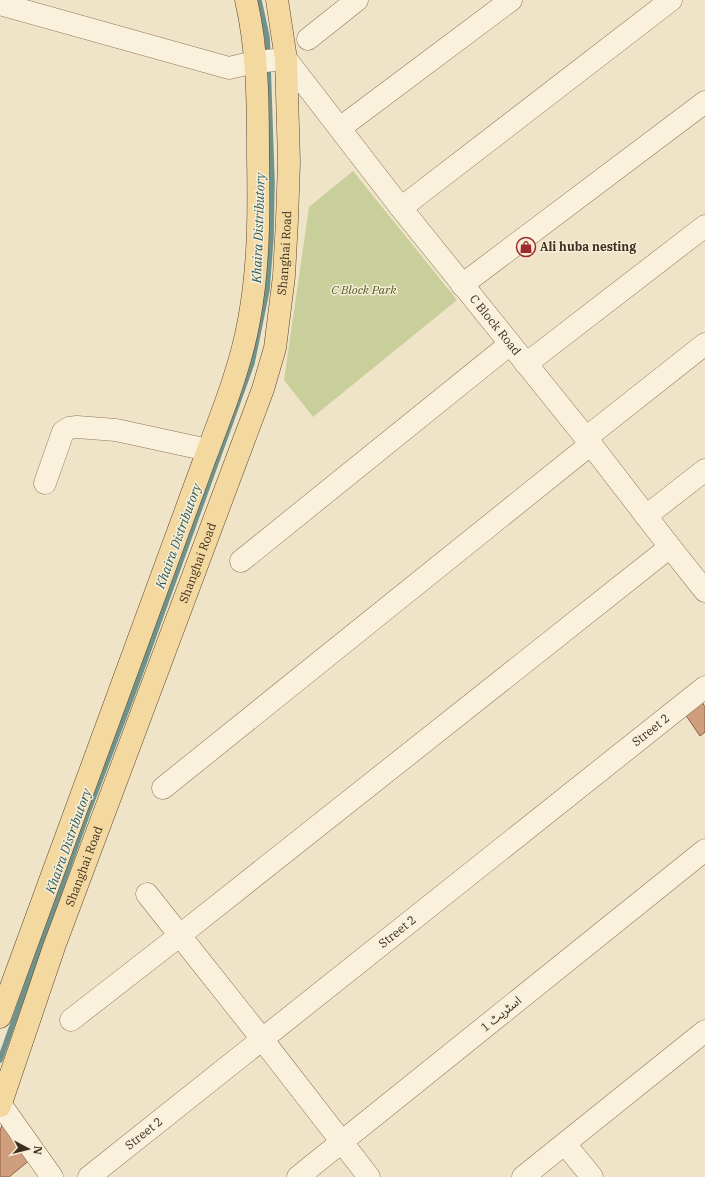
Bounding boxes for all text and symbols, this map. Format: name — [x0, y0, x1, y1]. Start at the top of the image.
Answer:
water label: Khaira Distributory — [248, 172, 269, 284]
street label: Shanghai Road — [274, 211, 294, 296]
shop icon: Ali huba nesting — [515, 236, 537, 258]
place label: Ali huba nesting — [540, 239, 636, 254]
park label: C Block Park — [331, 282, 397, 297]
street label: C Block Road — [467, 291, 524, 358]
water label: Khaira Distributory — [151, 480, 206, 592]
street label: Shanghai Road — [176, 521, 219, 605]
street label: Street 2 — [629, 710, 672, 749]
water label: Khaira Distributory — [41, 785, 96, 897]
street label: Shanghai Road — [62, 824, 106, 908]
street label: Street 2 — [375, 912, 419, 951]
street label: اسٹریٹ 1 — [477, 993, 524, 1035]
street label: Street 2 — [122, 1114, 165, 1153]
north arrow — [8, 1129, 48, 1169]
text: N — [30, 1145, 45, 1156]

